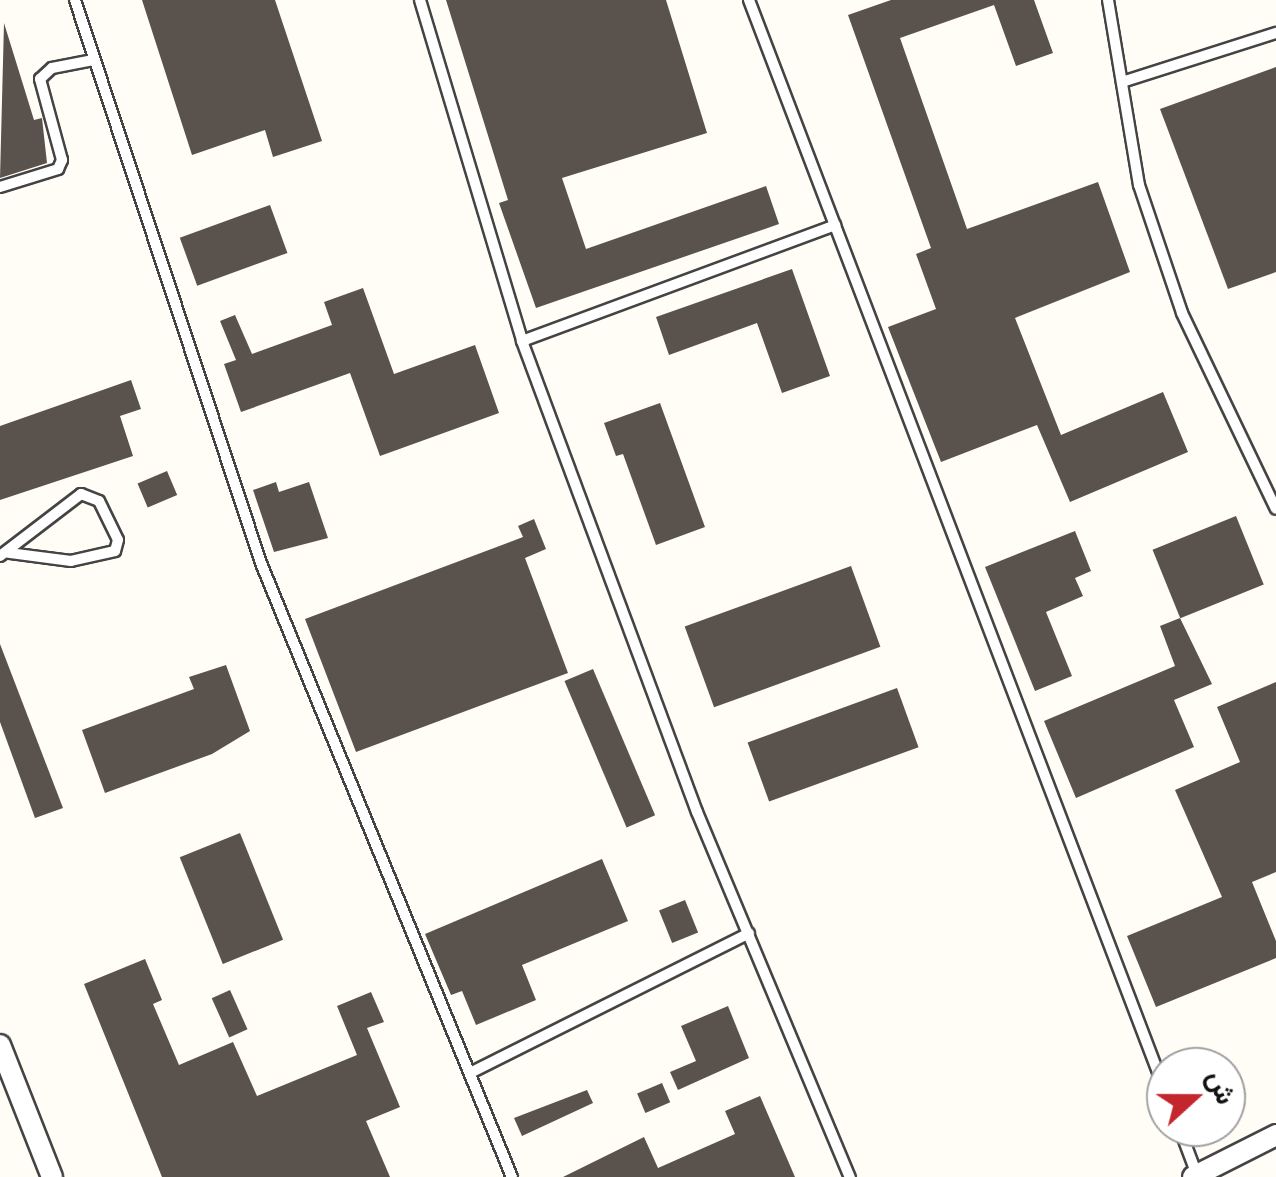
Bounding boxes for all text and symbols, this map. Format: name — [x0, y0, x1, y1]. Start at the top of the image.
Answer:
north arrow — [1146, 1047, 1246, 1147]
text: ش — [1199, 1065, 1245, 1109]

